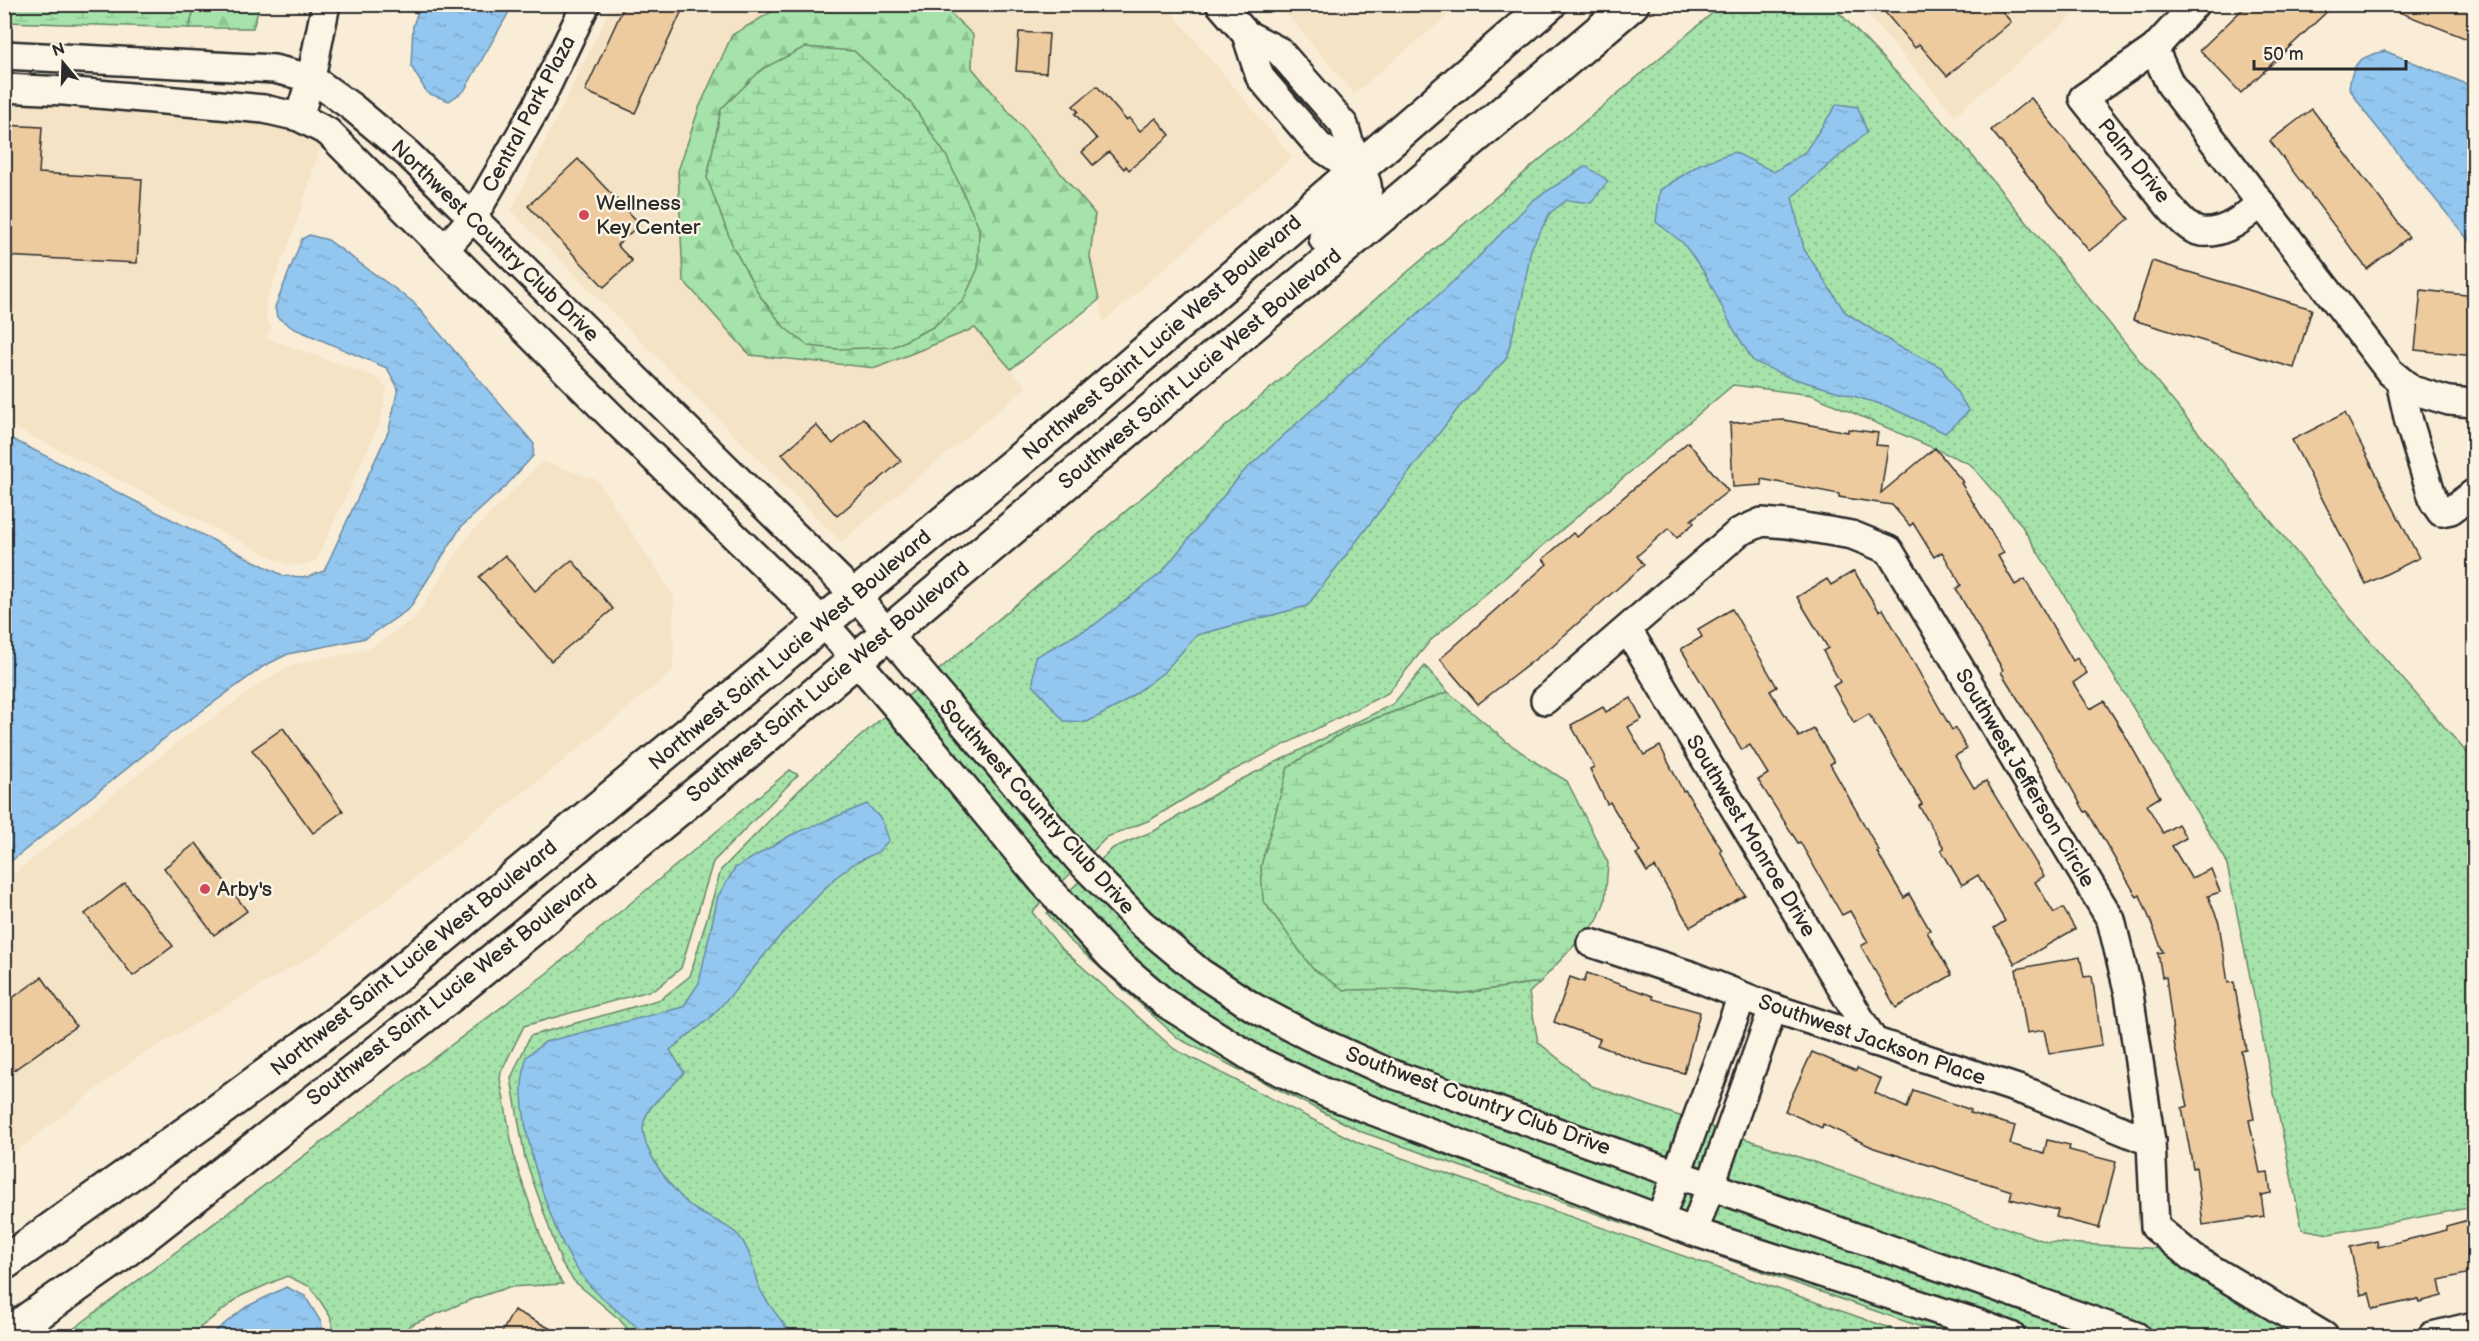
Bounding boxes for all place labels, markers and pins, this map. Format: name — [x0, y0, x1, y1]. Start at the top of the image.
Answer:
place label: Wellness Key Center — [596, 191, 701, 240]
marker: Wellness Key Center — [577, 208, 591, 222]
place label: Arby's — [217, 877, 272, 902]
marker: Arby's — [198, 882, 212, 896]

